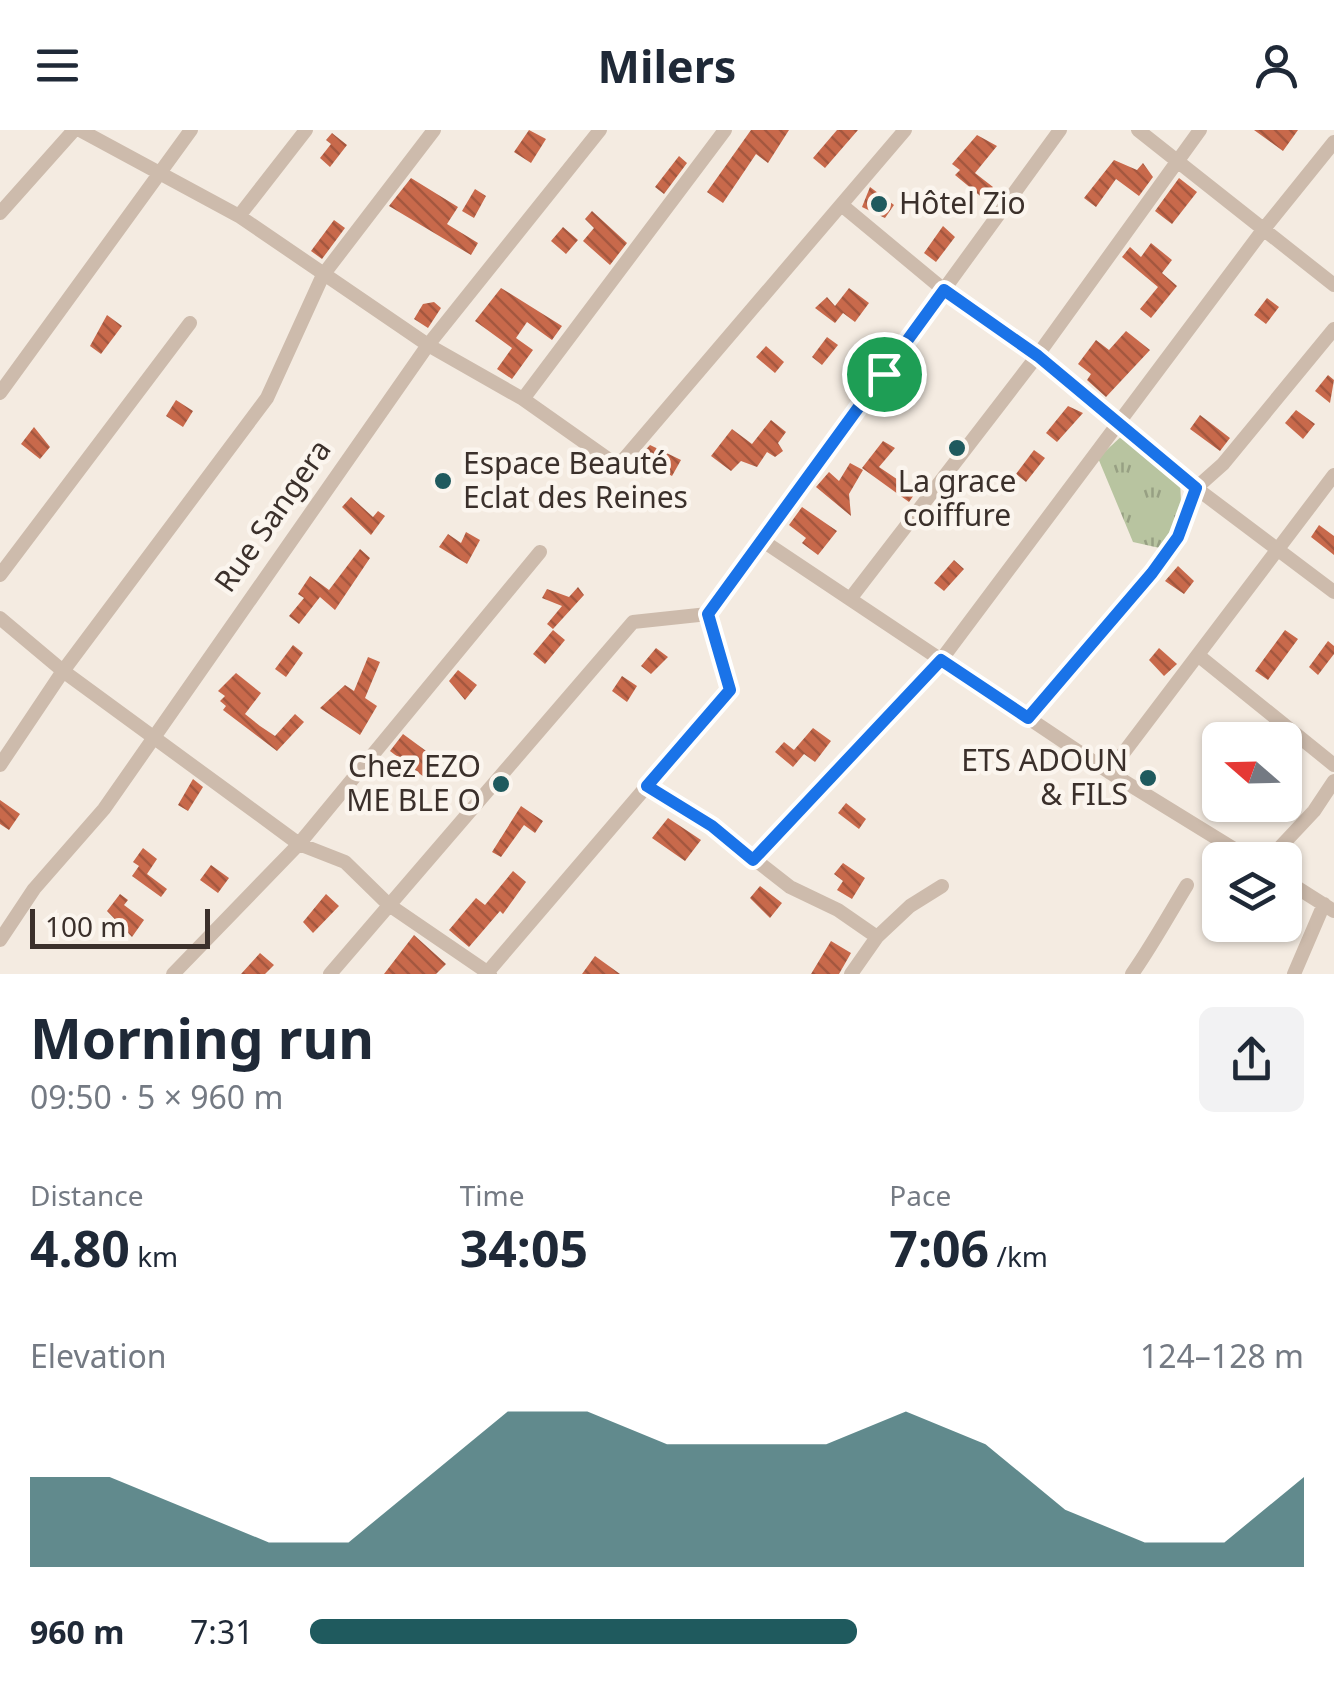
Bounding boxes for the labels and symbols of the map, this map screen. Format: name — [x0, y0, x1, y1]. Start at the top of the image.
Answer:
place label: Hôtel Zio — [899, 182, 1026, 223]
marker: Hôtel Zio — [868, 193, 890, 215]
pin — [842, 332, 927, 417]
street label: Rue Sangera — [204, 431, 340, 600]
marker: La grace coiffure — [946, 437, 968, 459]
place label: Espace Beauté Eclat des Reines — [463, 442, 688, 517]
place label: La grace coiffure — [898, 460, 1016, 535]
marker: Espace Beauté Eclat des Reines — [432, 470, 454, 492]
north arrow — [1202, 722, 1302, 822]
place label: ETS ADOUN & FILS — [961, 739, 1128, 814]
place label: Chez EZO ME BLE O — [346, 745, 481, 820]
marker: ETS ADOUN & FILS — [1137, 767, 1159, 789]
marker: Chez EZO ME BLE O — [490, 773, 512, 795]
scale bar — [30, 904, 210, 948]

